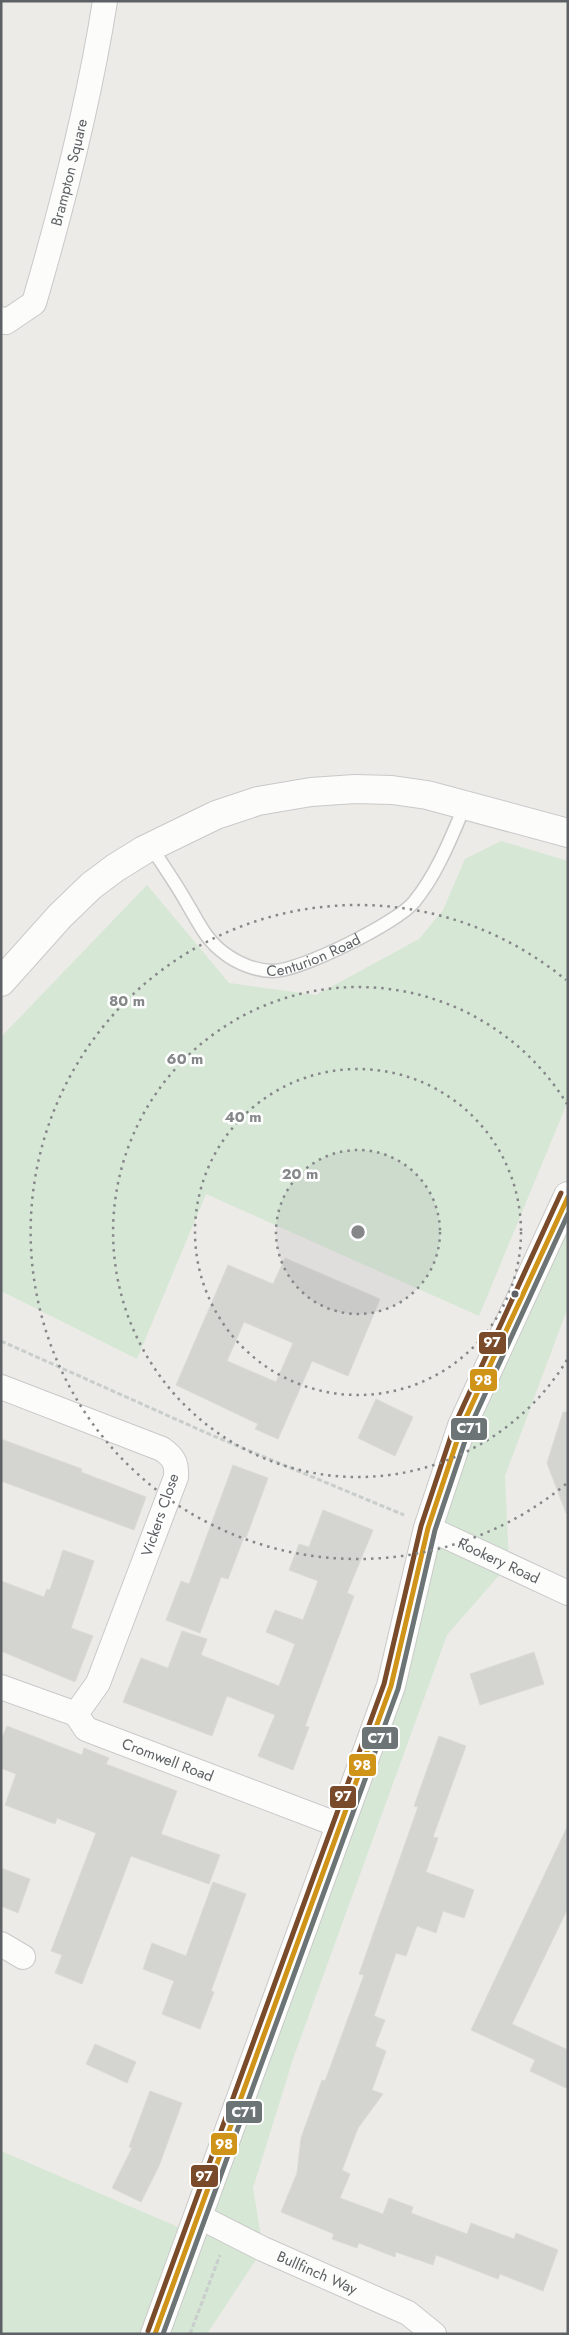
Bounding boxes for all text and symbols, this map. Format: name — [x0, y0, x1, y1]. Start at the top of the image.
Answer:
street label: Brampton Square — [45, 116, 93, 228]
street label: Centurion Road — [266, 928, 364, 982]
text: 80 m — [109, 990, 145, 1012]
text: 60 m — [167, 1048, 203, 1070]
text: 40 m — [224, 1106, 262, 1128]
text: 20 m — [282, 1163, 318, 1185]
centre of rings — [349, 1223, 367, 1241]
unlabelled marker — [510, 1289, 520, 1299]
line badge: 97 — [478, 1331, 507, 1355]
text: 97 — [483, 1332, 501, 1352]
line badge: 98 — [469, 1368, 498, 1392]
text: 98 — [474, 1370, 492, 1390]
line badge: C71 — [450, 1417, 488, 1441]
text: C71 — [456, 1418, 482, 1438]
street label: Vickers Close — [136, 1470, 185, 1559]
street label: Rookery Road — [454, 1532, 543, 1589]
line badge: C71 — [361, 1726, 399, 1750]
text: C71 — [367, 1728, 393, 1748]
street label: Cromwell Road — [119, 1733, 217, 1787]
line badge: 98 — [348, 1753, 377, 1777]
text: 98 — [353, 1755, 371, 1775]
line badge: 97 — [329, 1785, 357, 1809]
text: 97 — [334, 1786, 352, 1806]
line badge: C71 — [225, 2100, 263, 2124]
text: C71 — [231, 2102, 257, 2122]
line badge: 98 — [210, 2132, 238, 2156]
text: 98 — [215, 2134, 233, 2154]
line badge: 97 — [190, 2164, 219, 2188]
text: 97 — [195, 2166, 213, 2186]
street label: Bullfinch Way — [273, 2245, 361, 2300]

